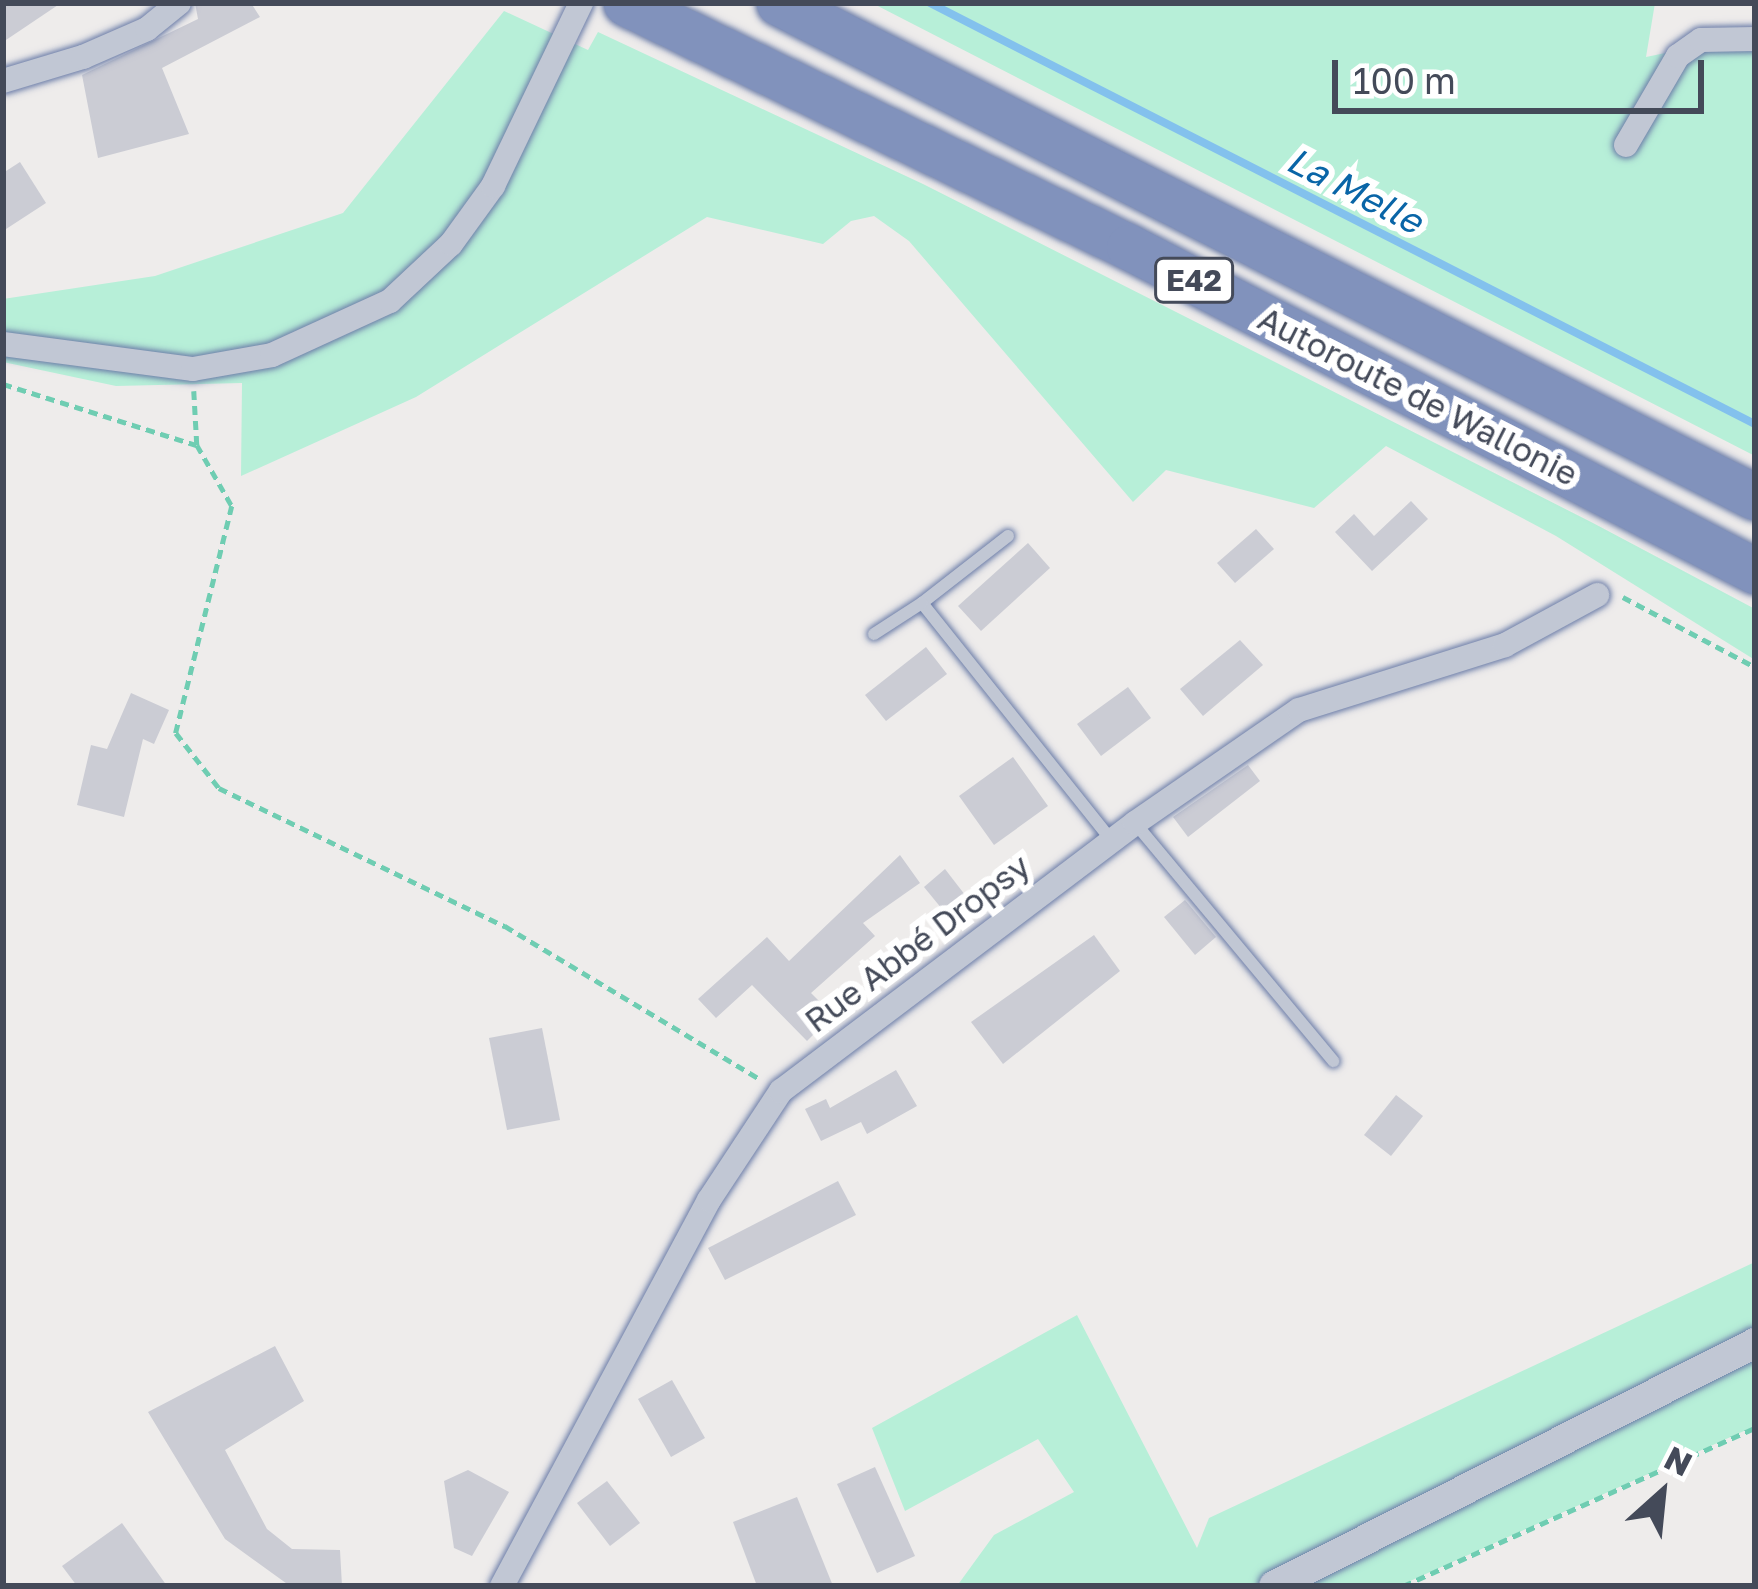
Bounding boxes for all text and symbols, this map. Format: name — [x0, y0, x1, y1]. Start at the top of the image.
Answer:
scale bar — [1338, 36, 1710, 110]
text: 100 m — [1353, 59, 1456, 102]
water label: La Melle — [1280, 138, 1430, 242]
road number: E42 — [1152, 256, 1236, 304]
street label: Autoroute de Wallonie — [1252, 298, 1584, 494]
street label: Rue Abbé Dropsy — [797, 846, 1037, 1040]
north arrow — [1602, 1433, 1722, 1553]
text: N — [1659, 1437, 1699, 1484]

